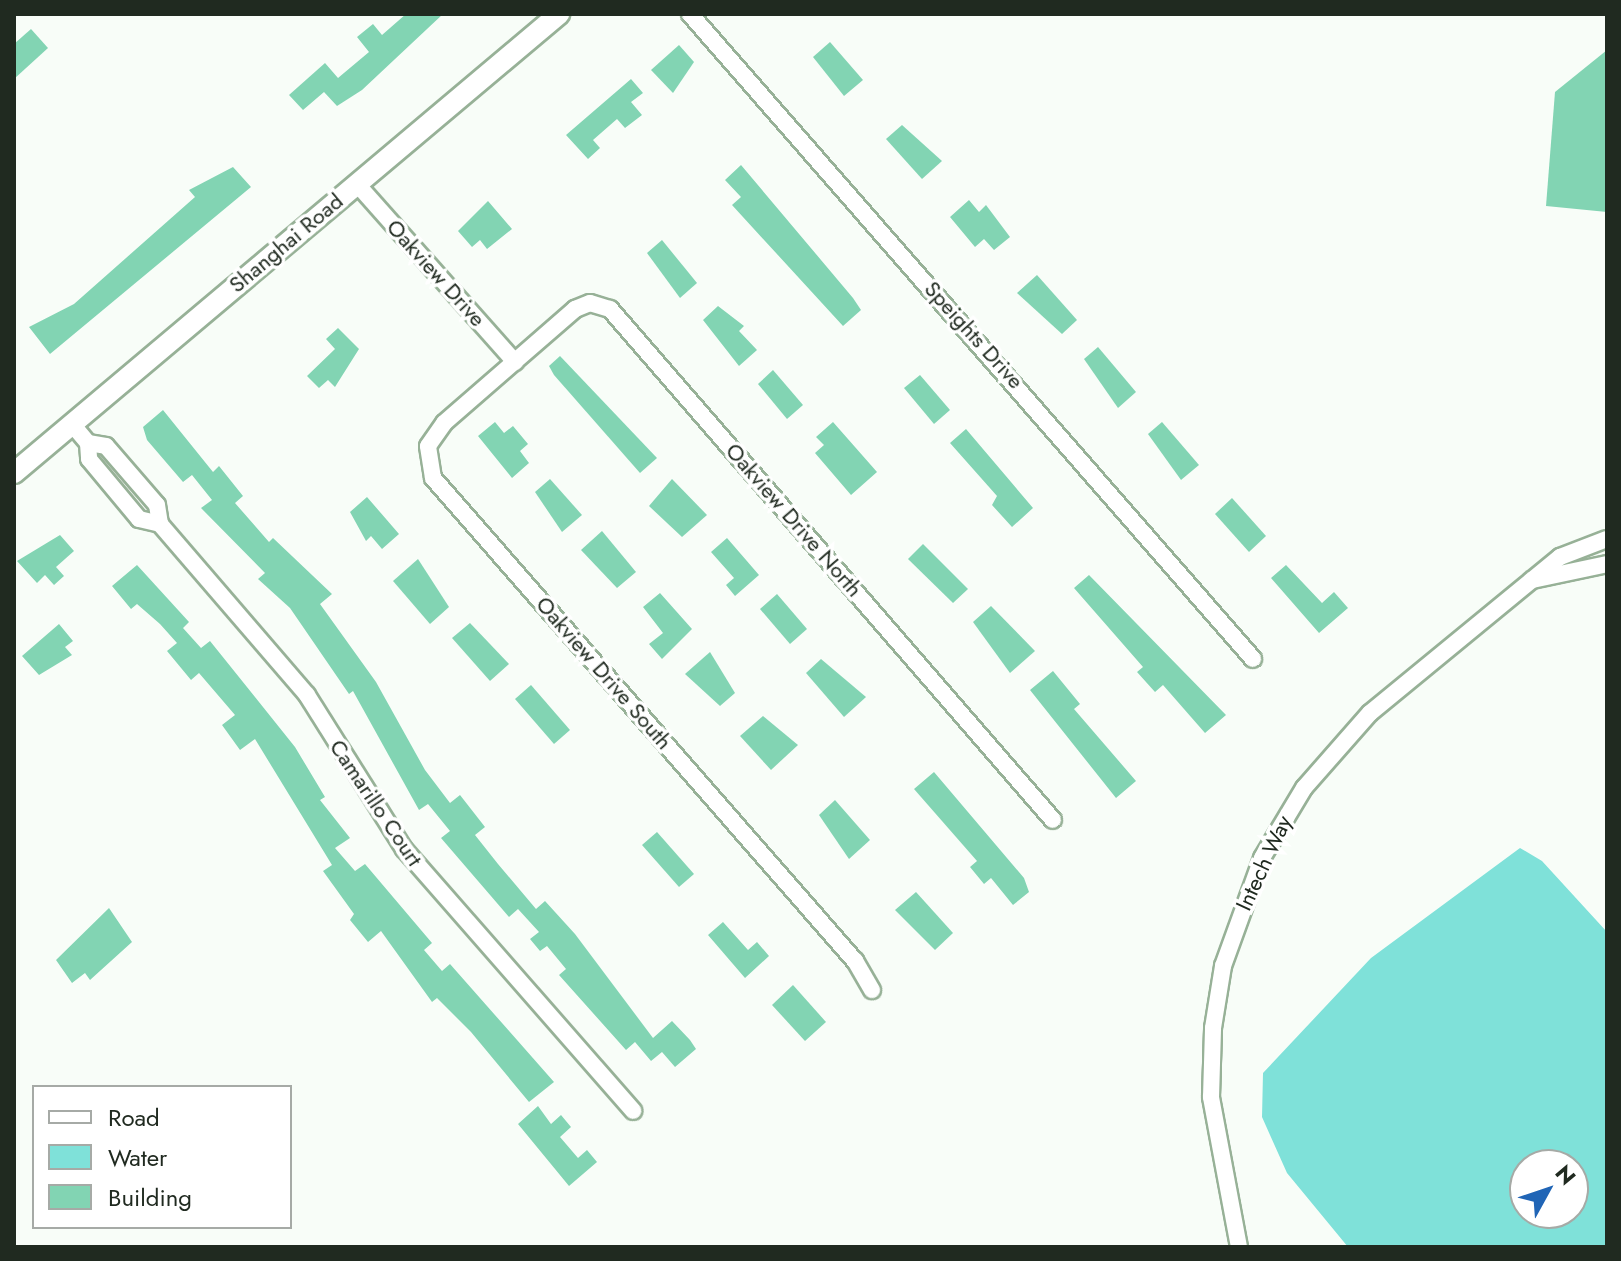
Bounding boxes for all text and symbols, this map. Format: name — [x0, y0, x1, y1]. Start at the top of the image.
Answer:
street label: Shanghai Road — [224, 188, 348, 298]
street label: Oakview Drive — [381, 214, 491, 332]
street label: Speights Drive — [919, 276, 1029, 394]
street label: Oakview Drive North — [720, 438, 868, 602]
street label: Oakview Drive South — [530, 591, 678, 755]
street label: Camarillo Court — [324, 735, 428, 871]
street label: Intech Way — [1230, 811, 1298, 915]
legend — [32, 1085, 292, 1229]
text: Road — [108, 1100, 160, 1135]
text: Water — [108, 1140, 167, 1175]
north arrow — [1509, 1149, 1589, 1229]
text: N — [1548, 1158, 1584, 1192]
text: Building — [108, 1180, 192, 1215]

